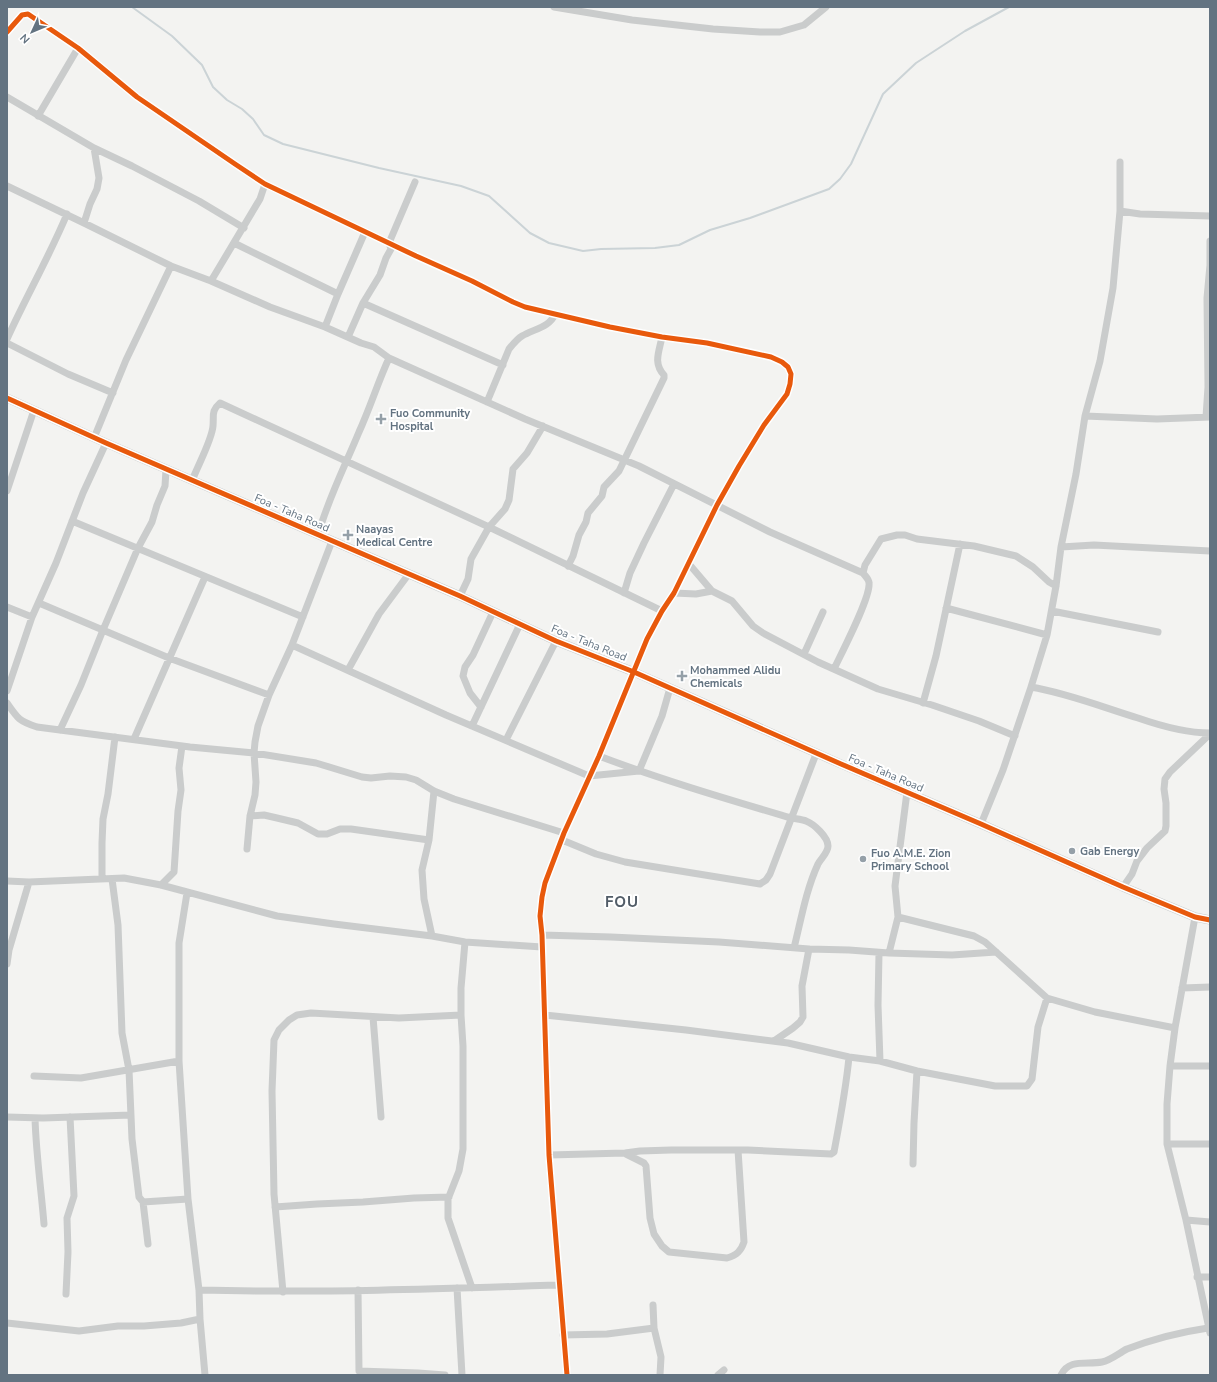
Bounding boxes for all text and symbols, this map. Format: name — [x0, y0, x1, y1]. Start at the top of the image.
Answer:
north arrow — [12, 12, 52, 52]
text: N — [17, 30, 33, 47]
place label: Fuo Community Hospital — [390, 406, 470, 434]
marker: Fuo Community Hospital — [375, 413, 387, 425]
street label: Foa - Taha Road — [252, 490, 332, 536]
place label: Naayas Medical Centre — [356, 522, 432, 550]
marker: Naayas Medical Centre — [343, 530, 353, 540]
street label: Foa - Taha Road — [549, 621, 629, 665]
place label: Mohammed Alidu Chemicals — [690, 663, 781, 691]
marker: Mohammed Alidu Chemicals — [677, 671, 687, 681]
street label: Foa - Taha Road — [846, 750, 926, 796]
place label: Gab Energy — [1080, 844, 1140, 859]
place label: Fuo A.M.E. Zion Primary School — [871, 846, 951, 874]
marker: Gab Energy — [1067, 846, 1077, 856]
marker: Fuo A.M.E. Zion Primary School — [858, 854, 868, 864]
district label: FOU — [605, 892, 639, 912]

